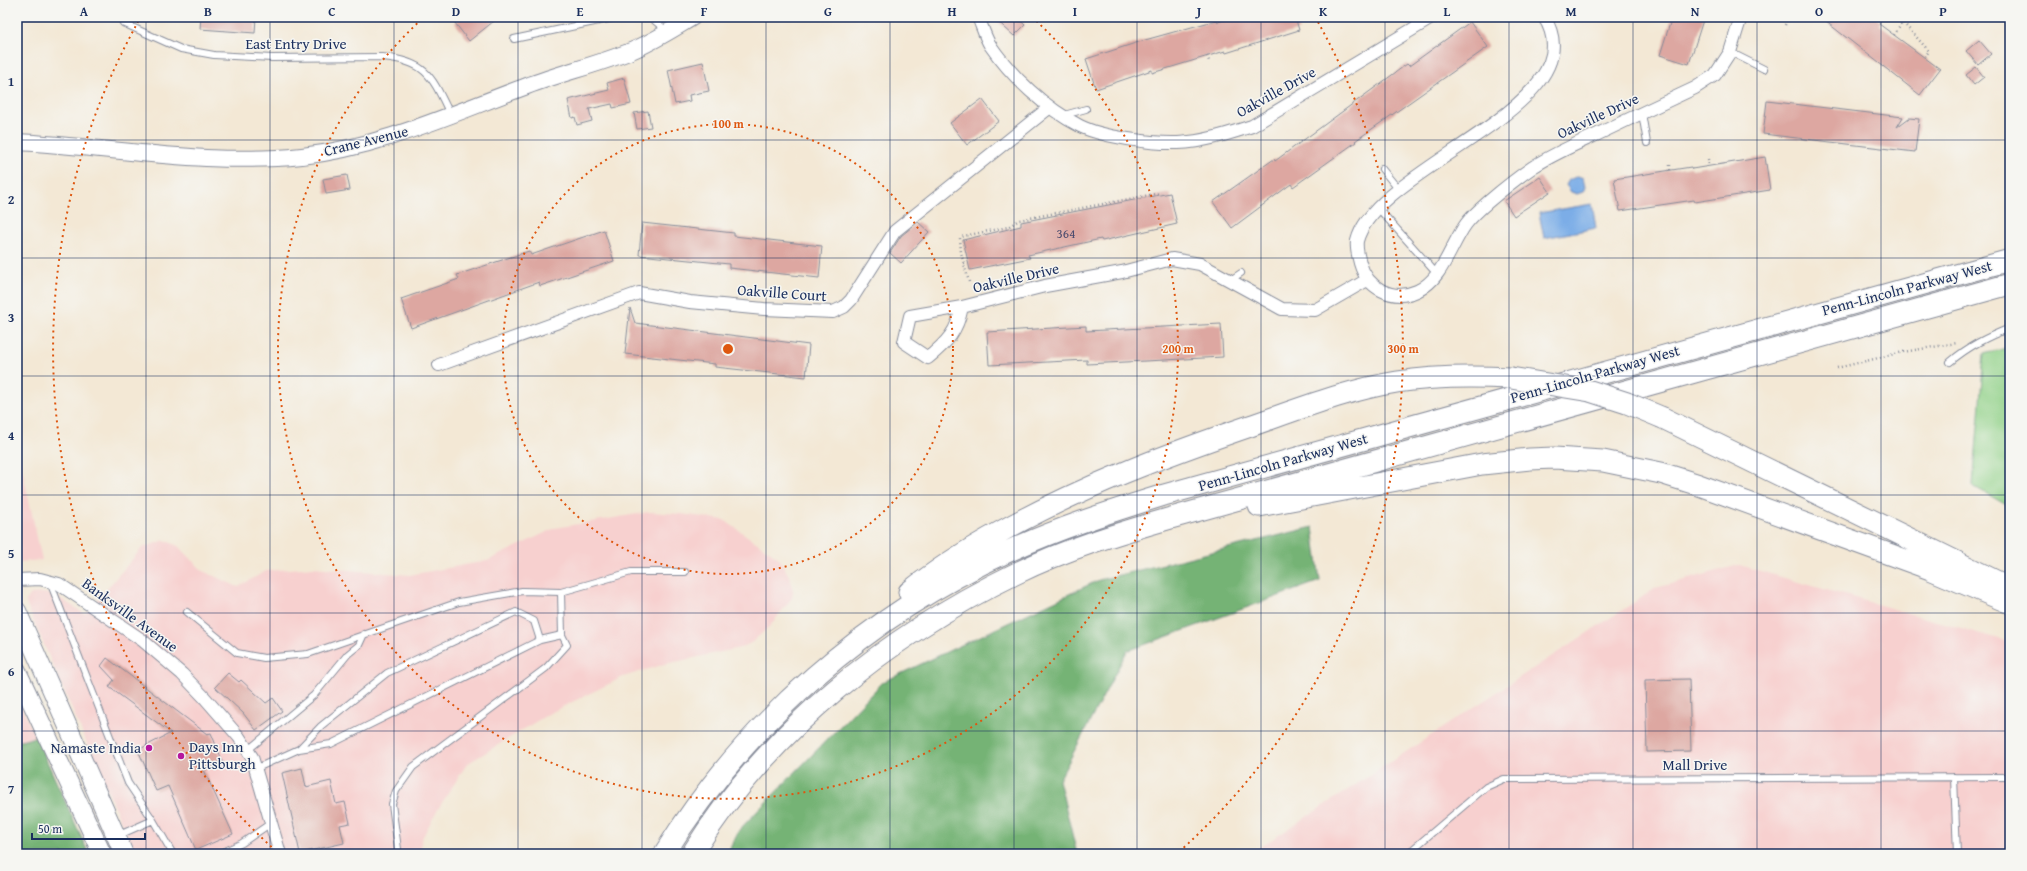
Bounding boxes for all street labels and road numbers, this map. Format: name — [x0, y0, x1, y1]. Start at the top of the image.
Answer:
street label: East Entry Drive — [245, 33, 347, 54]
street label: Oakville Drive — [1232, 61, 1319, 122]
street label: Oakville Drive — [1554, 87, 1642, 144]
street label: Crane Avenue — [322, 120, 410, 161]
street label: Penn-Lincoln Parkway West — [1820, 255, 1995, 320]
street label: Oakville Drive — [971, 257, 1061, 298]
street label: Oakville Court — [737, 279, 828, 306]
street label: Penn-Lincoln Parkway West — [1508, 339, 1683, 408]
street label: Penn-Lincoln Parkway West — [1196, 427, 1371, 496]
street label: Banksville Avenue — [78, 573, 183, 657]
street label: Mall Drive — [1663, 754, 1727, 775]

